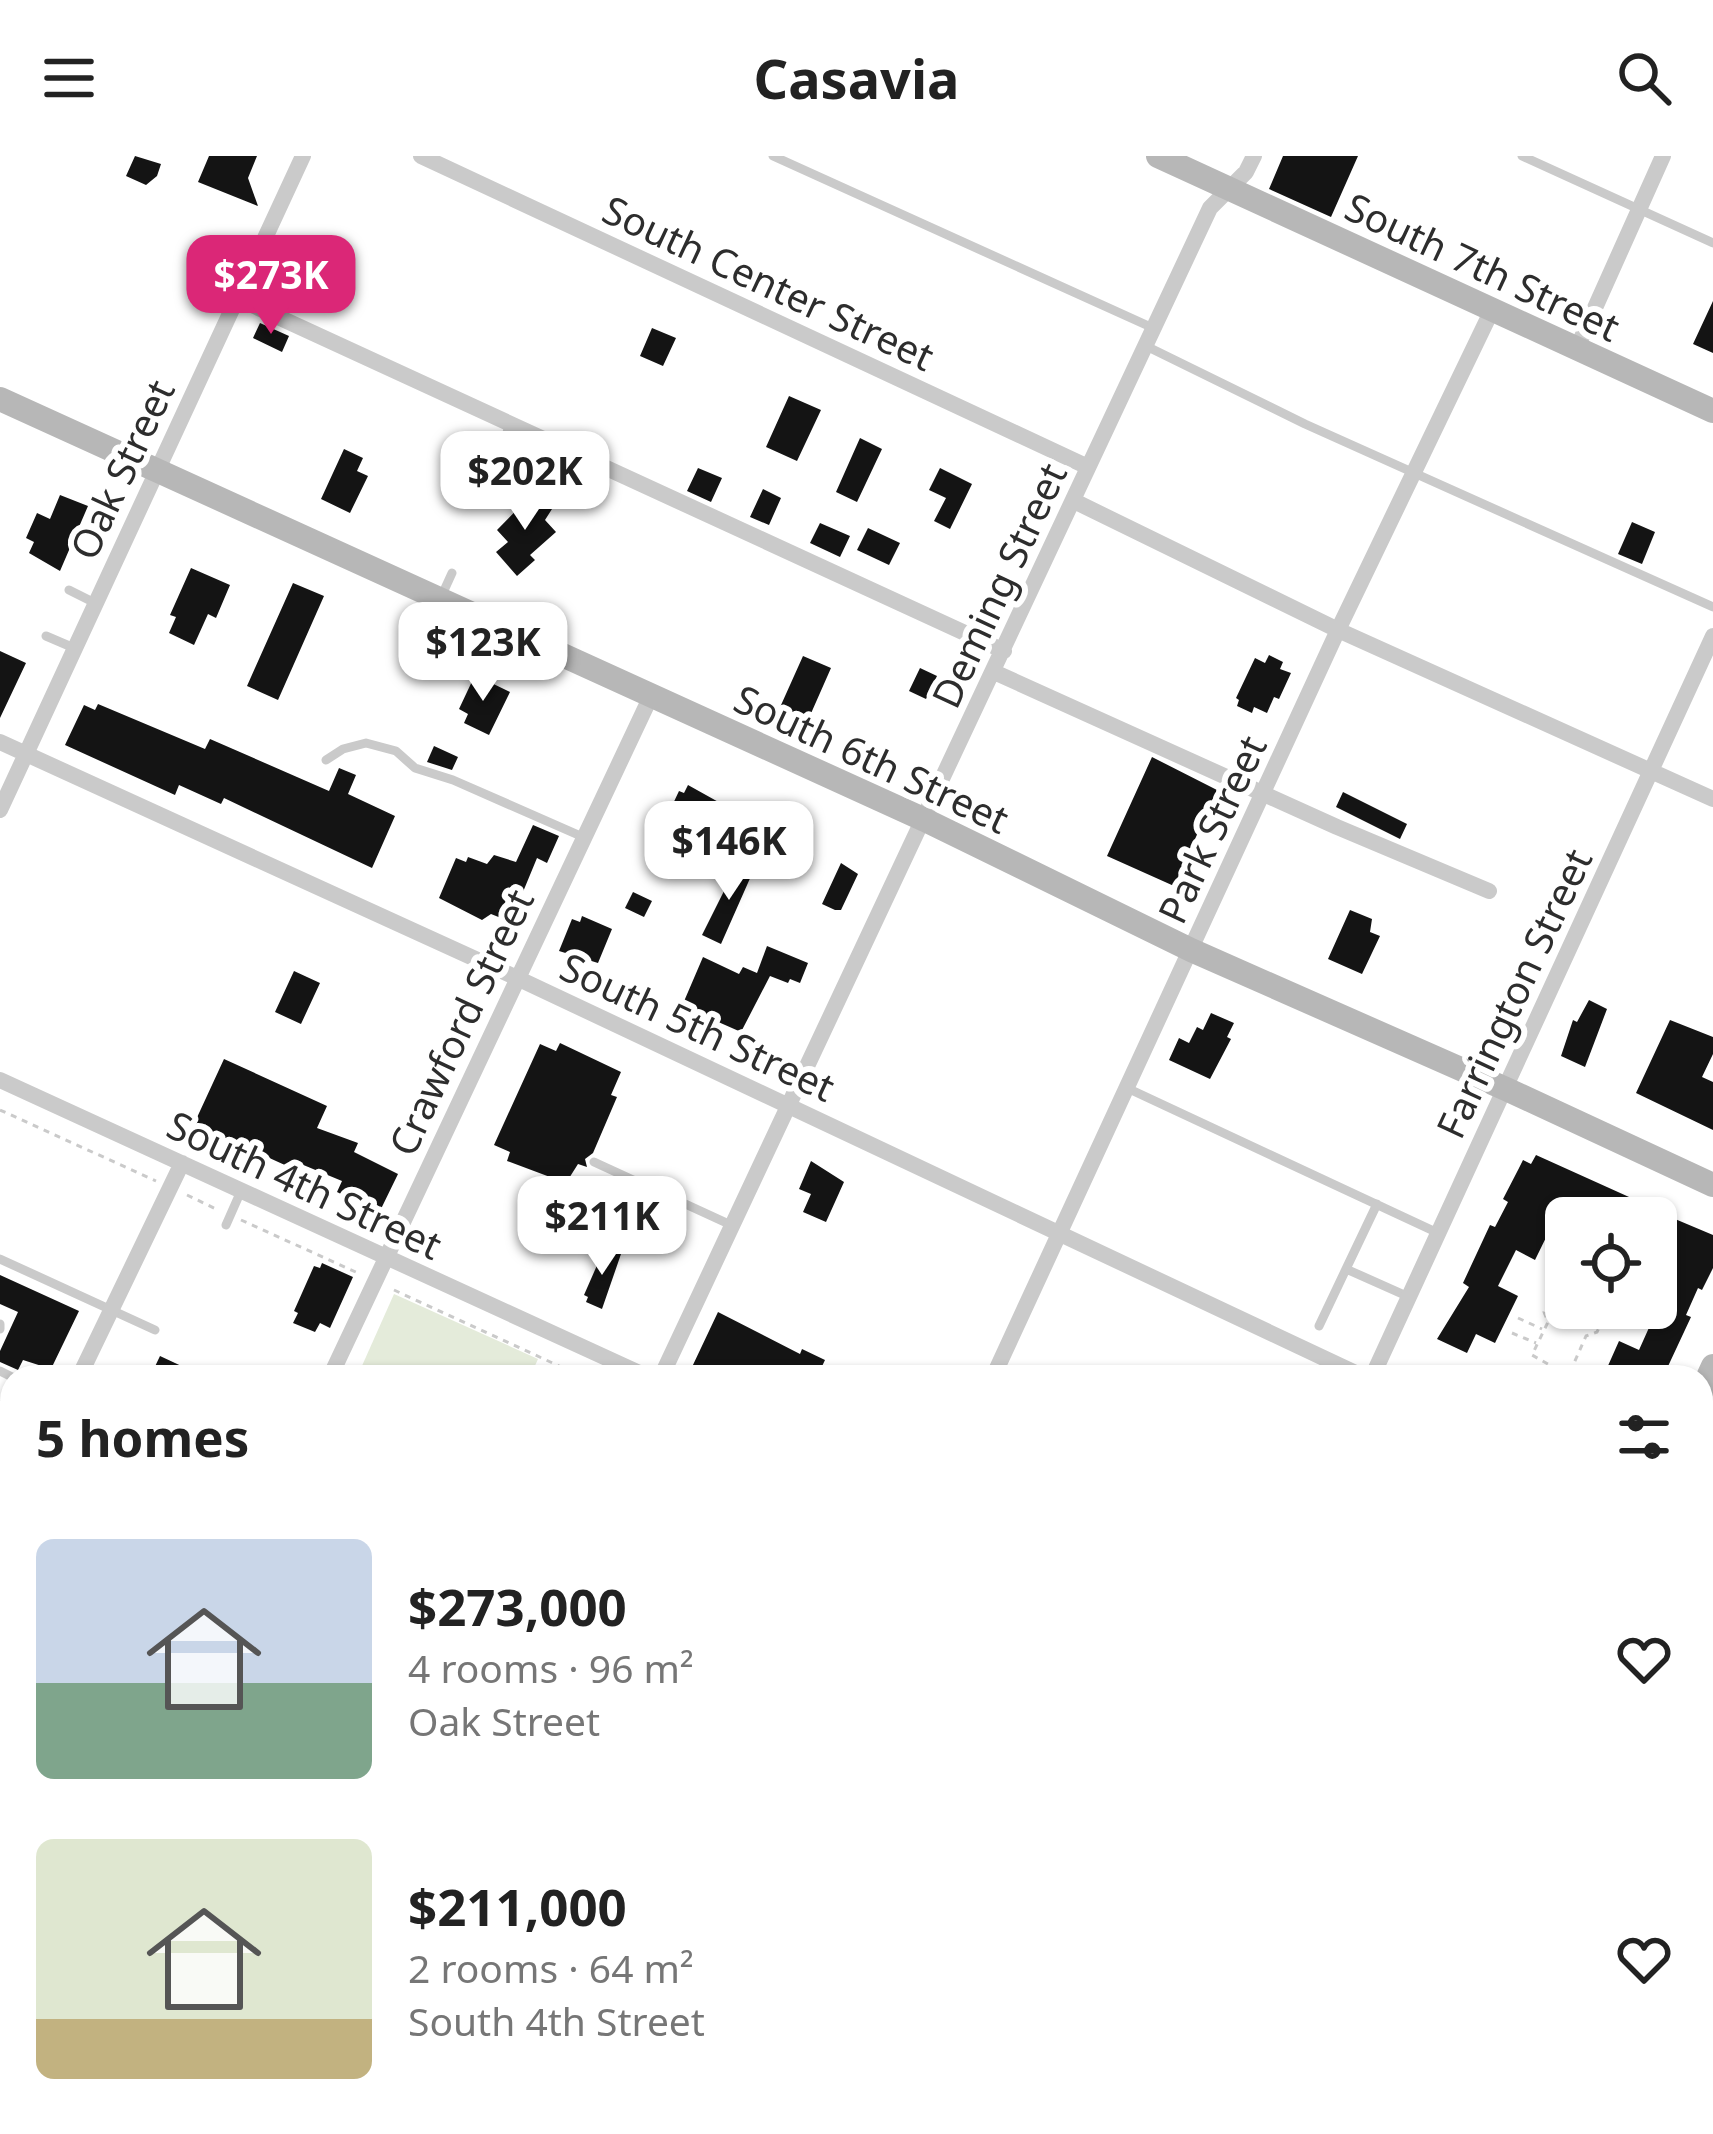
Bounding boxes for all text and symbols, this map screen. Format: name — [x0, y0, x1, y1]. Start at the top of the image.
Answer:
text: Casavia — [754, 41, 959, 115]
icon: menu — [36, 45, 102, 111]
icon: search — [1611, 45, 1677, 111]
street label: South 7th Street — [1337, 179, 1629, 353]
street label: South Center Street — [595, 182, 943, 382]
pin: $273K — [187, 235, 355, 337]
text: $273K — [213, 247, 329, 300]
street label: Oak Street — [56, 371, 186, 567]
pin: $202K — [441, 431, 609, 533]
text: $202K — [467, 443, 583, 496]
street label: Deming Street — [918, 454, 1078, 716]
pin: $123K — [399, 602, 567, 704]
text: $123K — [425, 614, 541, 667]
street label: South 6th Street — [726, 671, 1018, 845]
street label: Park Street — [1144, 727, 1278, 931]
pin: $146K — [645, 801, 813, 903]
text: $146K — [671, 813, 787, 866]
street label: Farrington Street — [1423, 840, 1603, 1146]
street label: Crawford Street — [375, 880, 545, 1164]
street label: South 5th Street — [552, 939, 844, 1113]
street label: South 4th Street — [159, 1097, 451, 1271]
pin: $211K — [518, 1176, 686, 1278]
text: $211K — [544, 1188, 660, 1241]
map controls — [1545, 1197, 1677, 1329]
button: locate — [1545, 1197, 1677, 1329]
text: 5 homes — [36, 1402, 249, 1472]
icon: filters — [1611, 1404, 1677, 1470]
text: $273,000 — [408, 1571, 627, 1641]
icon: home — [132, 1587, 276, 1731]
icon: heart — [1611, 1626, 1677, 1692]
text: 4 rooms · 96 m² — [408, 1641, 694, 1694]
text: Oak Street — [408, 1694, 600, 1747]
text: $211,000 — [408, 1871, 627, 1941]
icon: home — [132, 1887, 276, 2031]
icon: heart — [1611, 1926, 1677, 1992]
text: 2 rooms · 64 m² — [408, 1941, 694, 1994]
text: South 4th Street — [408, 1994, 705, 2047]

